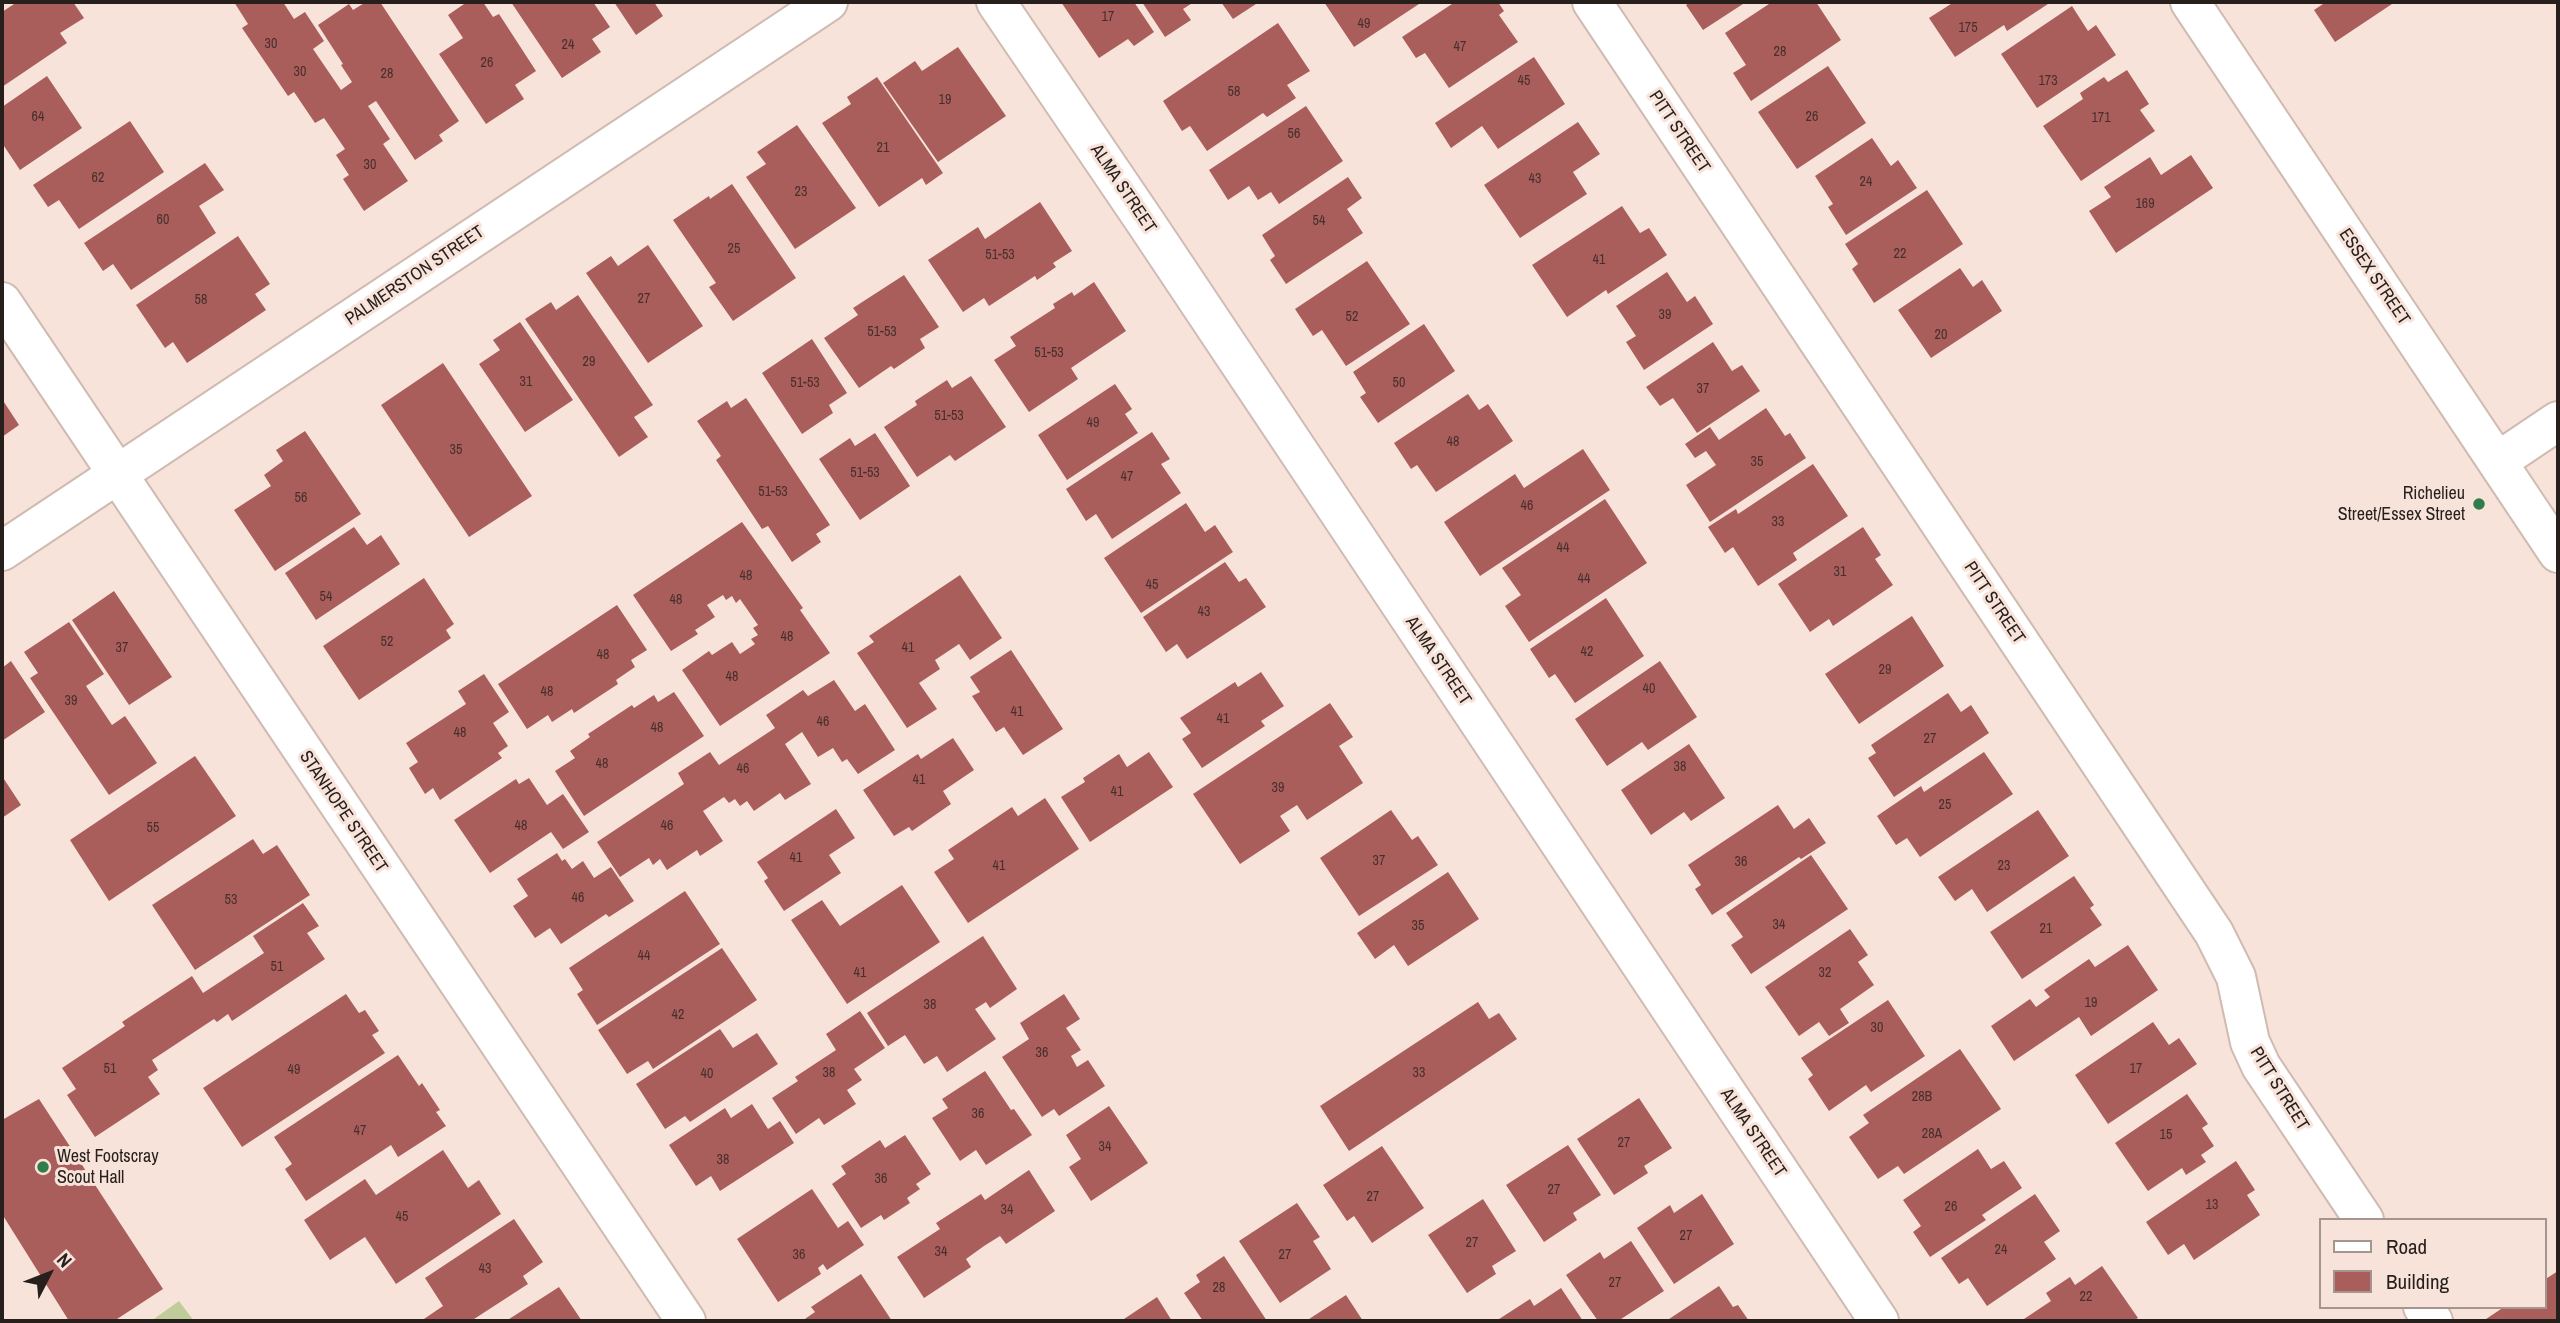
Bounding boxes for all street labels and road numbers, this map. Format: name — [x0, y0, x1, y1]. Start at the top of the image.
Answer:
street label: PITT STREET — [1644, 87, 1714, 177]
street label: ALMA STREET — [1085, 140, 1161, 238]
street label: PALMERSTON STREET — [342, 222, 488, 330]
street label: ESSEX STREET — [2334, 225, 2414, 329]
street label: PITT STREET — [1959, 558, 2029, 648]
street label: ALMA STREET — [1400, 612, 1476, 710]
street label: STANHOPE STREET — [294, 747, 392, 877]
street label: PITT STREET — [2245, 1043, 2313, 1135]
street label: ALMA STREET — [1715, 1084, 1791, 1182]

